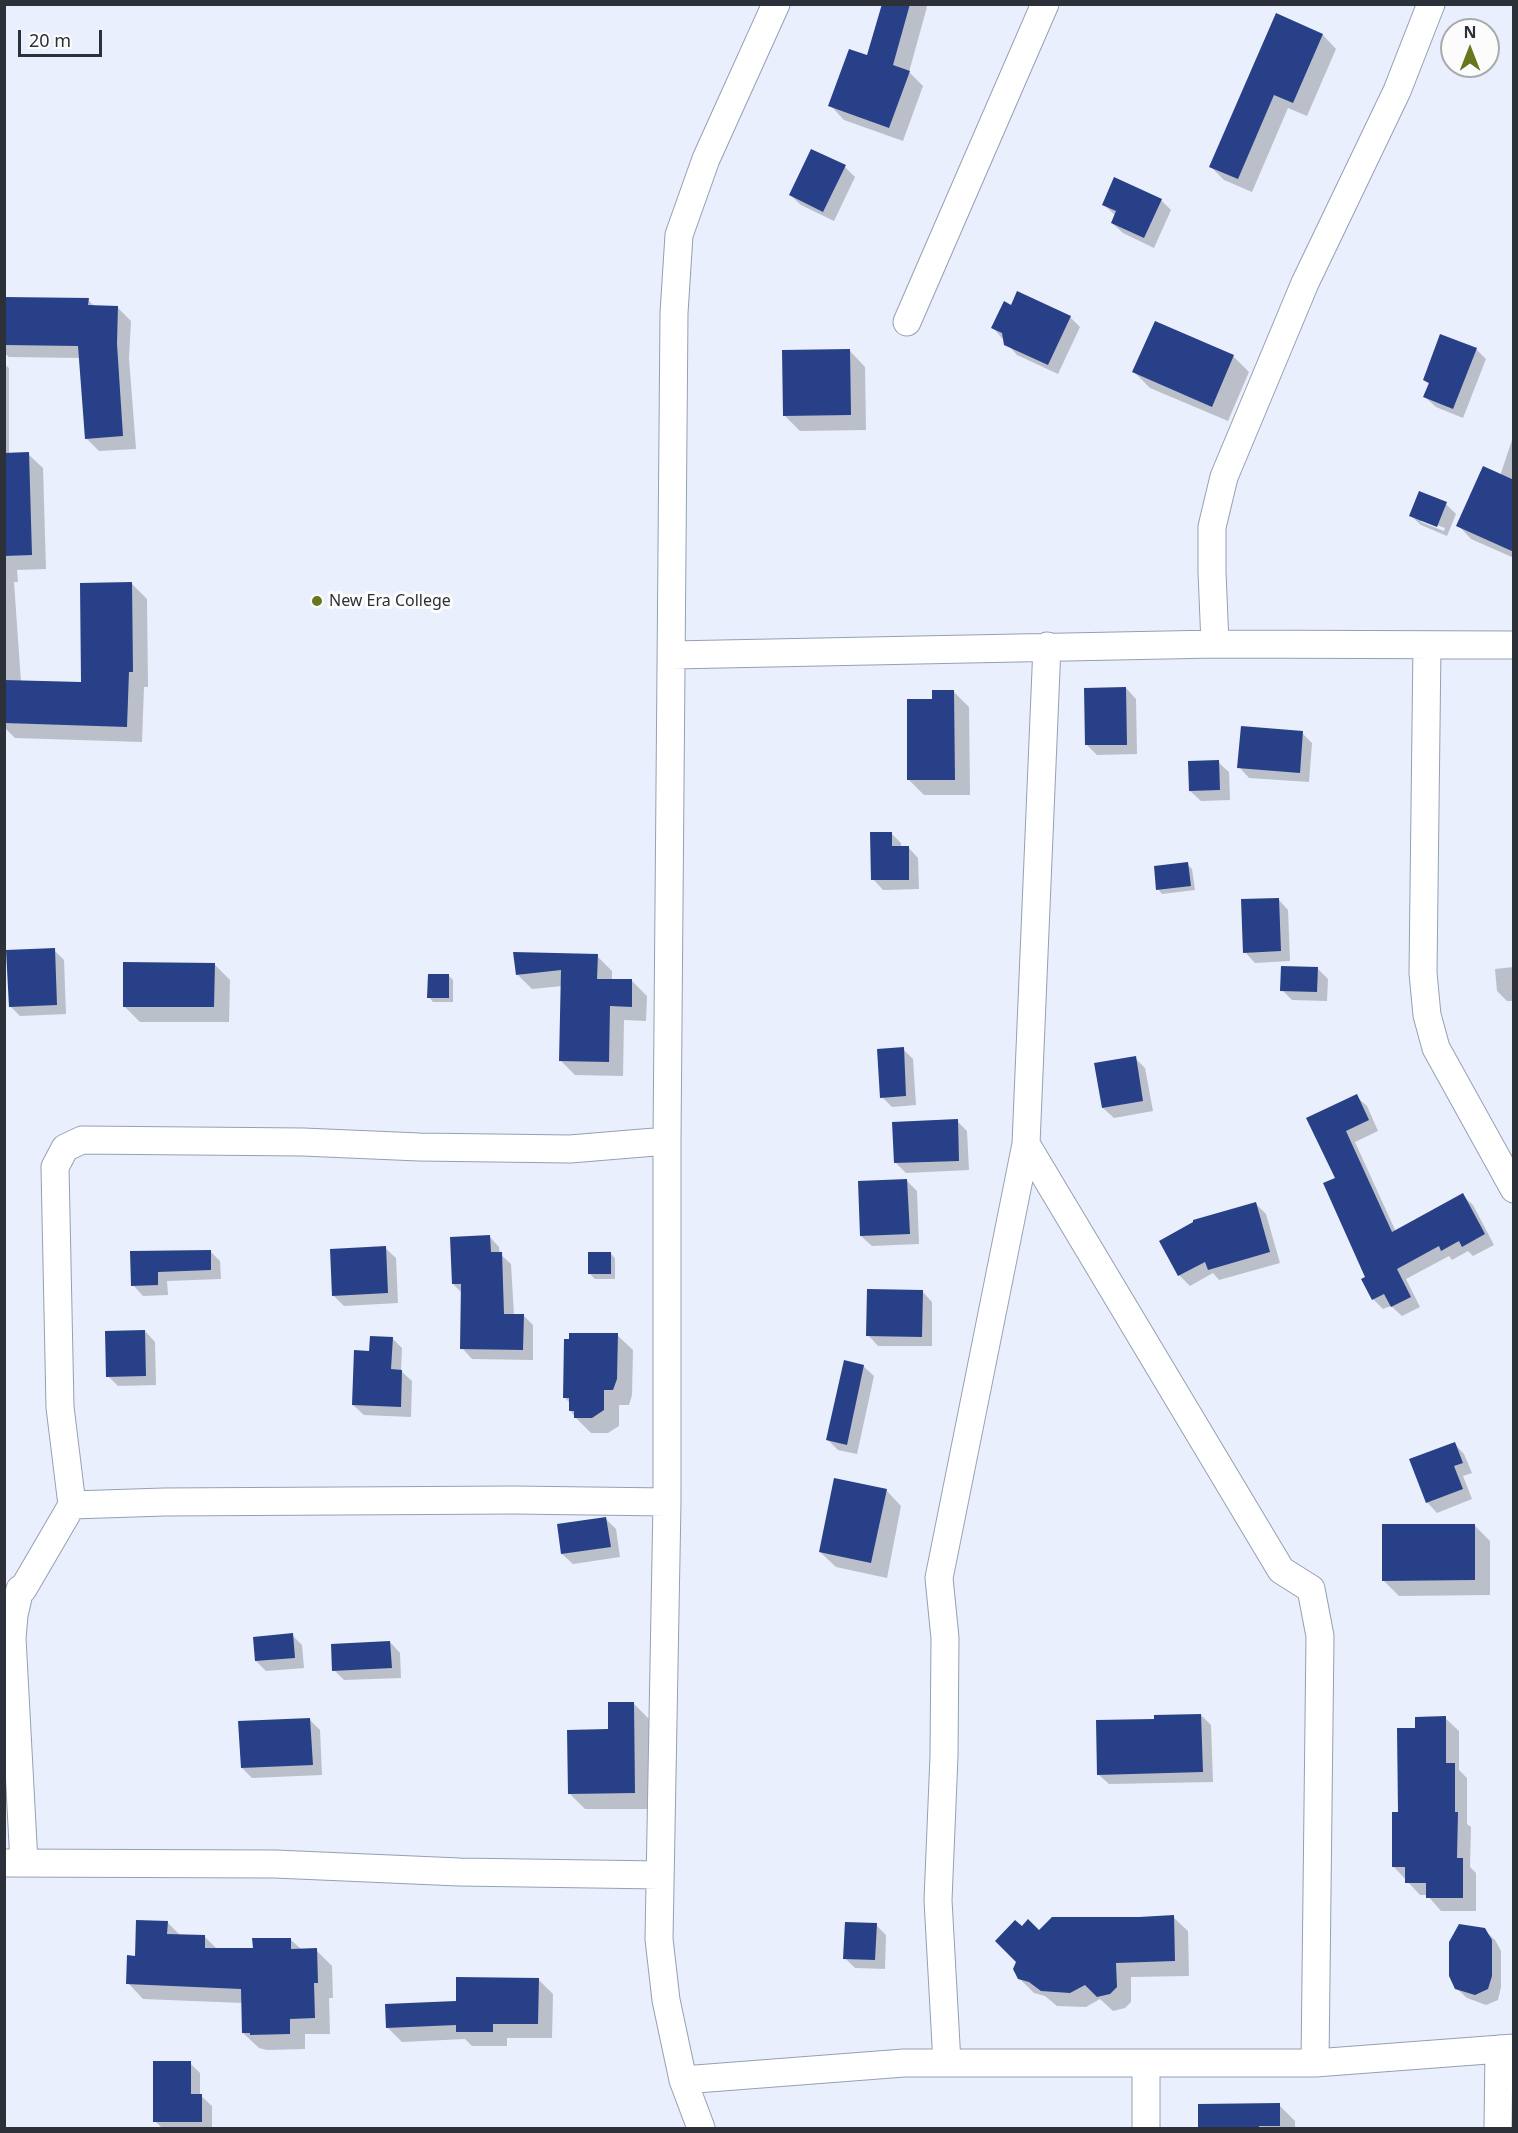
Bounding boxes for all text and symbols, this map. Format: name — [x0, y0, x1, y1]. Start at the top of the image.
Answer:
scale bar — [21, 18, 105, 56]
north arrow — [1440, 18, 1500, 78]
text: N — [1463, 21, 1477, 43]
text: 20 m — [29, 28, 71, 52]
place label: New Era College — [329, 591, 451, 611]
marker: New Era College — [310, 594, 324, 608]

